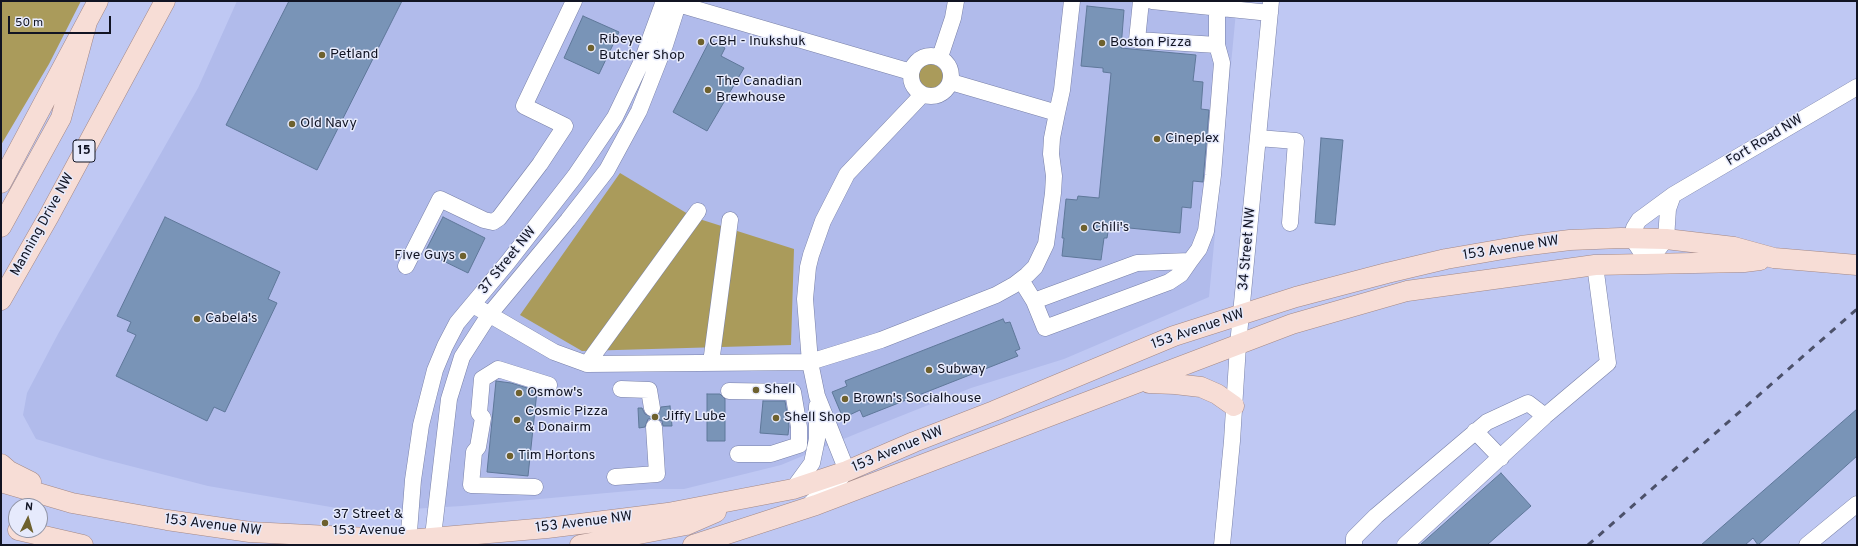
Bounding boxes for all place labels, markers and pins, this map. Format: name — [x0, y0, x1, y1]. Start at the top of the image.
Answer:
place label: Ribeye Butcher Shop — [599, 32, 685, 64]
place label: CBH - Inukshuk — [709, 34, 806, 50]
place label: Boston Pizza — [1110, 35, 1191, 51]
marker: CBH - Inukshuk — [696, 37, 706, 47]
marker: Boston Pizza — [1097, 38, 1107, 48]
marker: Ribeye Butcher Shop — [586, 43, 596, 53]
place label: Petland — [330, 47, 378, 63]
marker: Petland — [317, 50, 327, 60]
place label: The Canadian Brewhouse — [716, 74, 802, 106]
marker: The Canadian Brewhouse — [703, 85, 713, 95]
place label: Old Navy — [300, 116, 357, 132]
marker: Old Navy — [287, 119, 297, 129]
place label: Cineplex — [1165, 131, 1219, 147]
marker: Cineplex — [1152, 134, 1162, 144]
place label: Chili's — [1092, 220, 1129, 236]
marker: Chili's — [1079, 223, 1089, 233]
place label: Five Guys — [394, 248, 455, 264]
marker: Five Guys — [458, 251, 468, 261]
place label: Cabela's — [205, 311, 258, 327]
marker: Cabela's — [192, 314, 202, 324]
place label: Subway — [937, 362, 986, 378]
marker: Subway — [924, 365, 934, 375]
place label: Shell — [764, 382, 795, 398]
place label: Osmow's — [527, 385, 583, 401]
marker: Shell — [751, 385, 761, 395]
marker: Osmow's — [514, 388, 524, 398]
place label: Brown's Socialhouse — [853, 391, 981, 407]
marker: Brown's Socialhouse — [840, 394, 850, 404]
place label: Cosmic Pizza & Donairm — [525, 404, 608, 436]
place label: Jiffy Lube — [663, 409, 726, 425]
place label: Shell Shop — [784, 410, 851, 426]
marker: Jiffy Lube — [650, 412, 660, 422]
marker: Shell Shop — [771, 413, 781, 423]
marker: Cosmic Pizza & Donairm — [512, 415, 522, 425]
place label: Tim Hortons — [518, 448, 595, 464]
marker: Tim Hortons — [505, 451, 515, 461]
place label: 37 Street & 153 Avenue — [333, 507, 405, 540]
marker: 37 Street & 153 Avenue — [320, 518, 330, 528]

